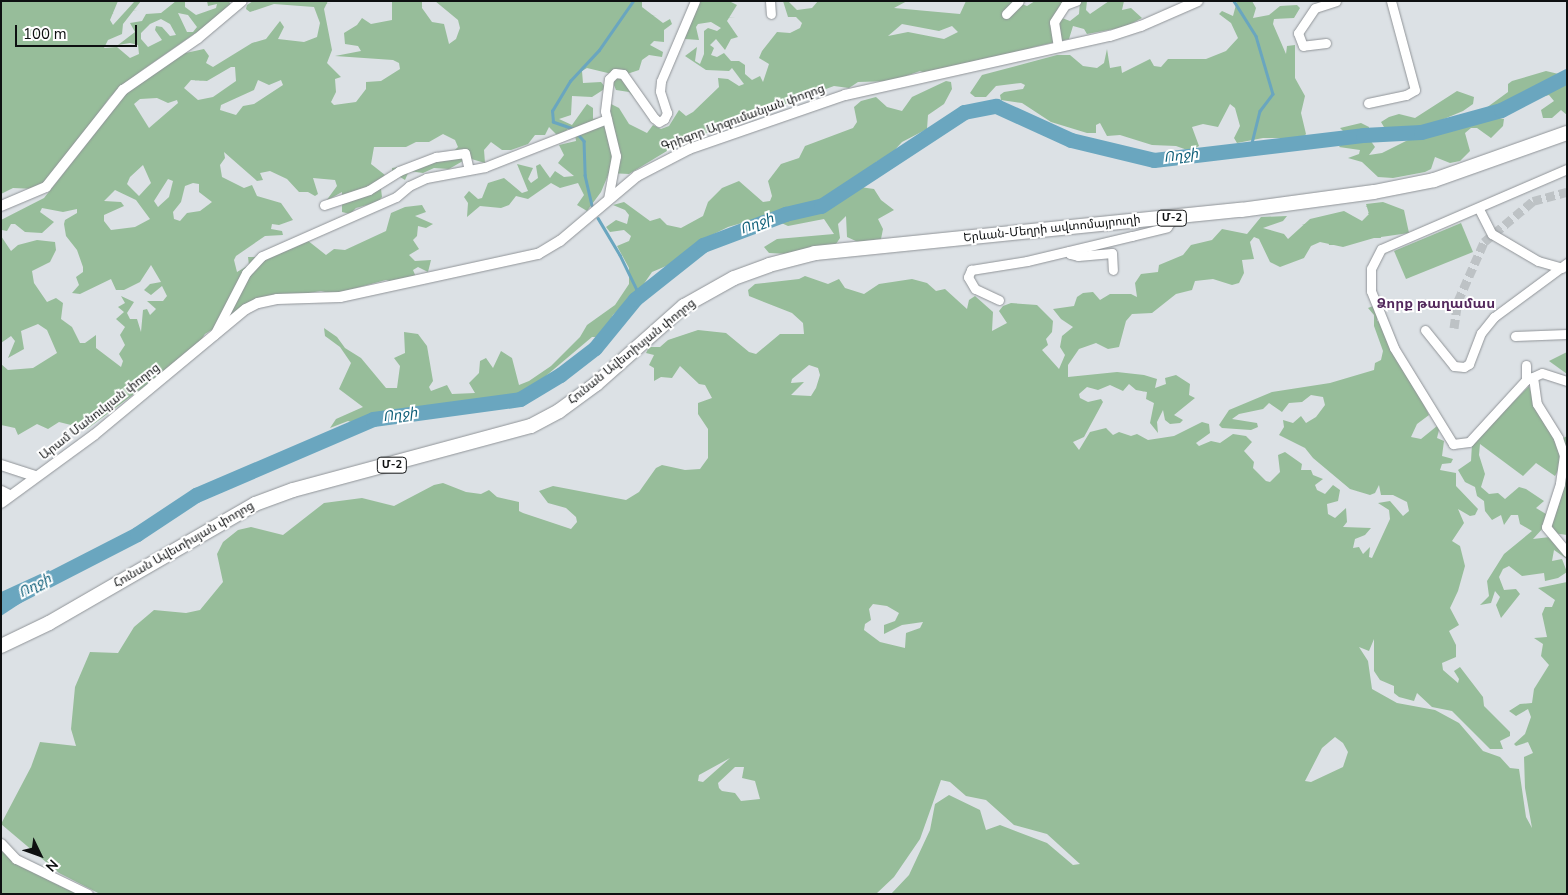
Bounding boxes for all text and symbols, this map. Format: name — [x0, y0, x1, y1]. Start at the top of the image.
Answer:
scale bar — [18, 15, 140, 47]
text: 100 m — [23, 24, 67, 44]
street label: Գրիգոր Արզումանյան փողոց — [659, 82, 827, 154]
water label: Ողջի — [1163, 146, 1199, 166]
water label: Ողջի — [738, 210, 776, 238]
road number: Մ-2 — [1156, 210, 1188, 227]
street label: Երևան-Մեղրի ավտոմայրուղի — [963, 213, 1141, 245]
street label: Հունան Ավետիսյան փողոց — [565, 296, 699, 408]
district label: Ձորք թաղամաս — [1377, 296, 1495, 312]
street label: Արամ Մանուկյան փողոց — [37, 361, 163, 463]
water label: Ողջի — [382, 404, 418, 426]
road number: Մ-2 — [376, 456, 408, 474]
street label: Հունան Ավետիսյան փողոց — [111, 499, 257, 591]
water label: Ողջի — [16, 570, 54, 602]
north arrow — [15, 830, 65, 880]
text: N — [41, 855, 62, 876]

